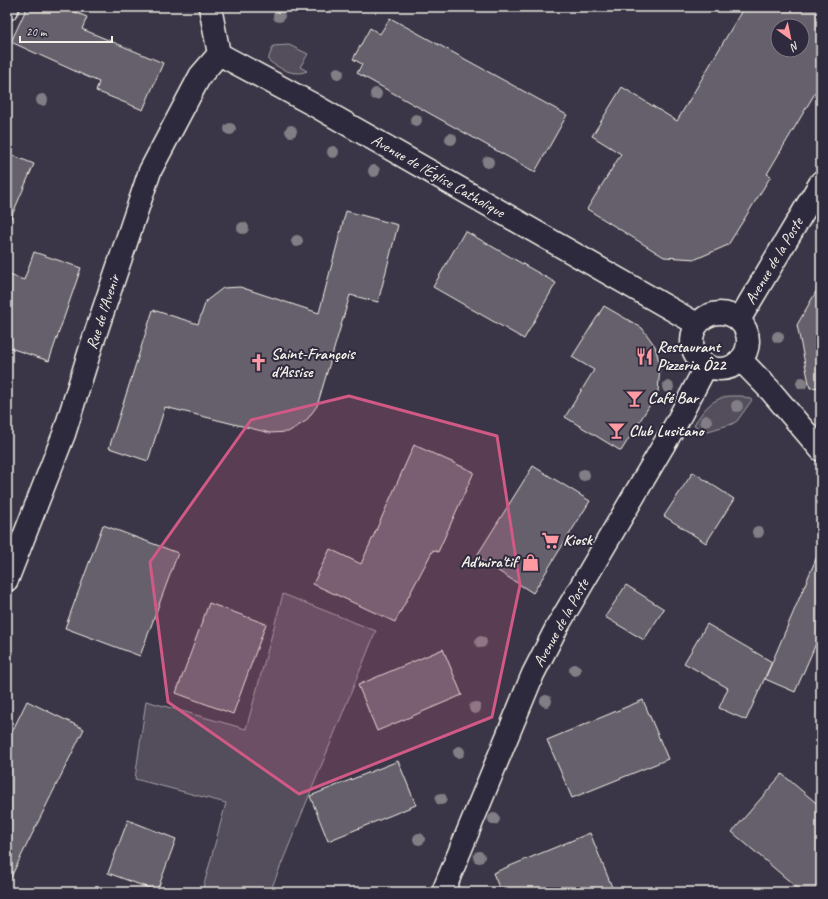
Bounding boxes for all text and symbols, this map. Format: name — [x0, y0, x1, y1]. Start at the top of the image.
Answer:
scale bar — [20, 18, 112, 44]
north arrow — [770, 18, 810, 58]
text: 20 m — [26, 24, 48, 40]
text: N — [787, 39, 802, 55]
street label: Avenue de l'Église Catholique — [368, 130, 510, 223]
street label: Avenue de la Poste — [740, 213, 809, 308]
street label: Rue de l'Avenir — [82, 271, 125, 352]
place label: Restaurant Pizzeria Ô22 — [657, 337, 727, 375]
place label: Saint-François d'Assise — [271, 344, 356, 382]
restaurant icon: Restaurant Pizzeria Ô22 — [634, 346, 654, 366]
church icon: Saint-François d'Assise — [248, 353, 268, 373]
bar icon: Café Bar — [625, 388, 645, 408]
place label: Café Bar — [648, 388, 700, 408]
bar icon: Club Lusitano — [606, 421, 626, 441]
place label: Club Lusitano — [629, 421, 706, 441]
supermarket icon: Kiosk — [540, 530, 560, 550]
place label: Kiosk — [563, 530, 594, 550]
place label: Ad'mira'tif — [461, 552, 521, 572]
shop icon: Ad'mira'tif — [520, 552, 540, 572]
street label: Avenue de la Poste — [529, 574, 594, 671]

